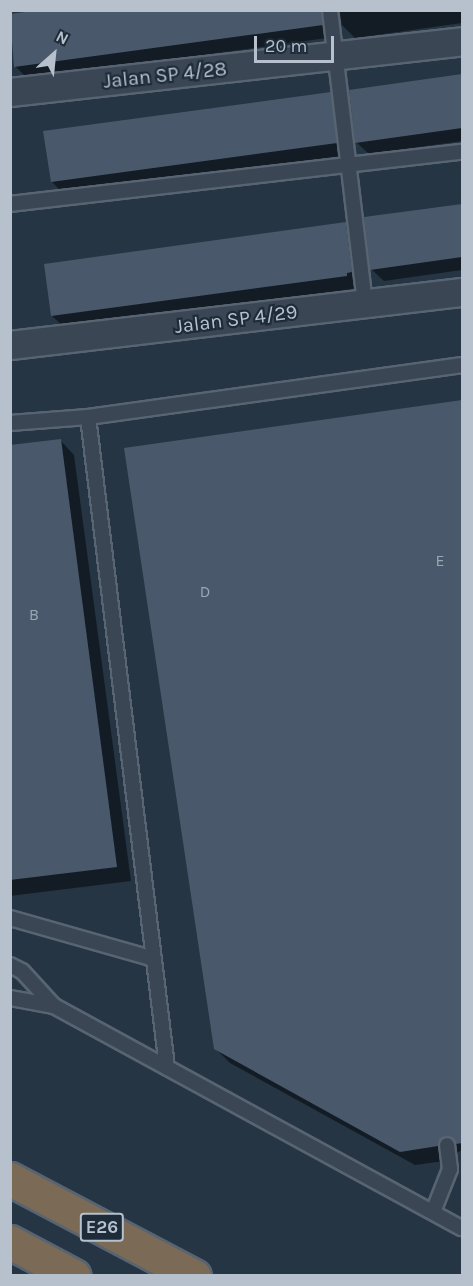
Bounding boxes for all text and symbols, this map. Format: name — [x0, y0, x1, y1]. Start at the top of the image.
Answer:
north arrow — [24, 24, 84, 84]
scale bar — [257, 24, 336, 62]
text: N — [53, 26, 72, 49]
text: 20 m — [265, 35, 307, 57]
street label: Jalan SP 4/28 — [102, 57, 228, 93]
street label: Jalan SP 4/29 — [173, 300, 299, 338]
house number: E — [436, 551, 444, 571]
house number: D — [200, 582, 210, 602]
house number: B — [29, 605, 39, 625]
road number: E26 — [80, 1212, 124, 1242]

